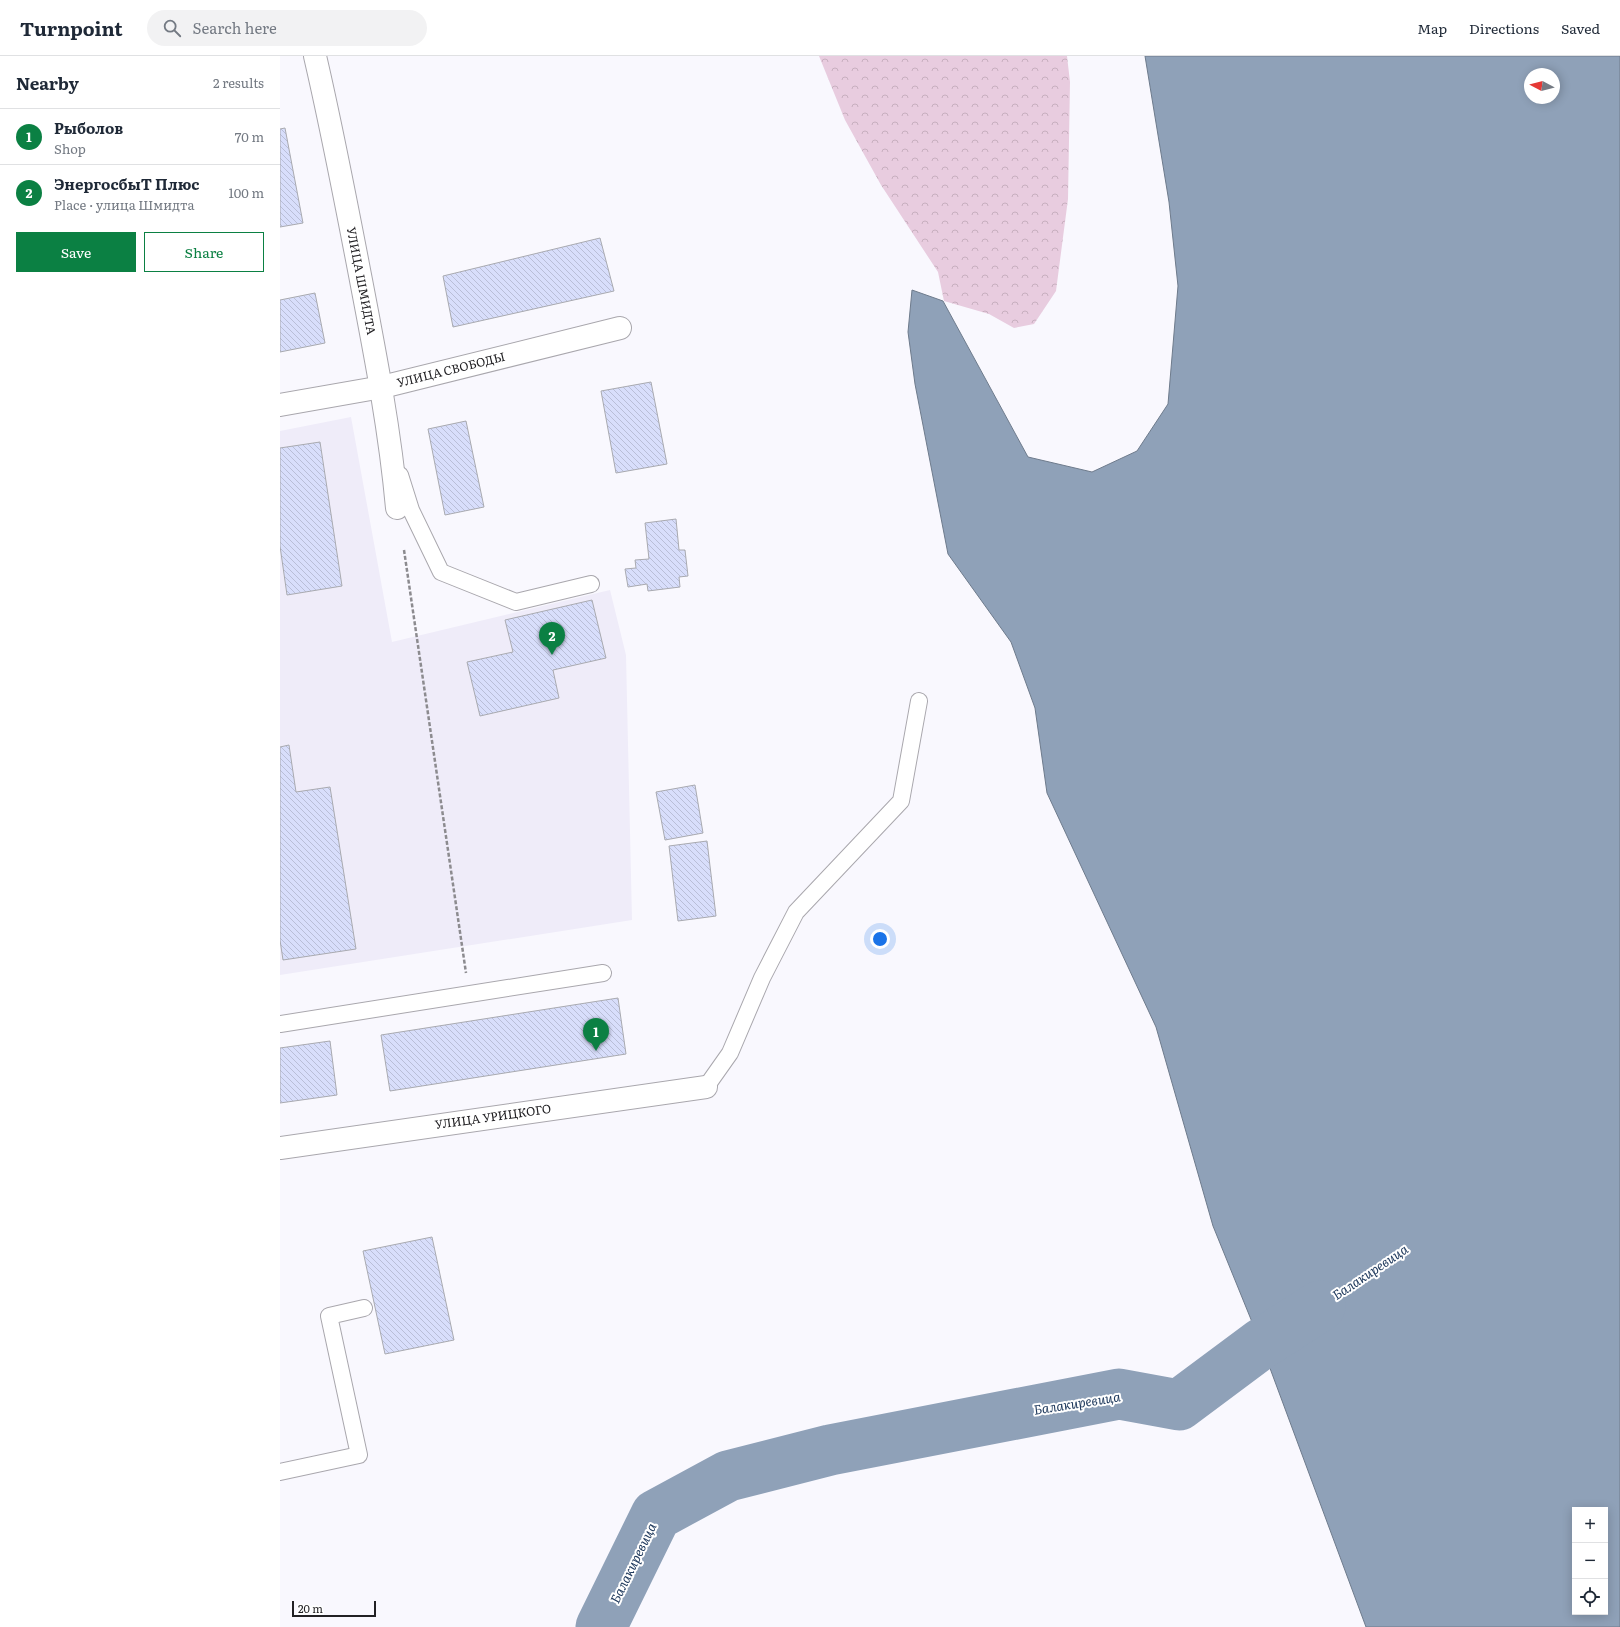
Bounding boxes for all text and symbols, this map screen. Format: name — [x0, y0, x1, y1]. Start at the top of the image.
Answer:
search box — [147, 10, 427, 46]
text: Turnpoint — [20, 14, 123, 42]
text: Search here — [193, 16, 277, 39]
icon: search — [161, 17, 183, 39]
text: Map — [1417, 18, 1447, 38]
text: Directions — [1469, 18, 1539, 38]
text: Saved — [1561, 18, 1600, 38]
north arrow — [1524, 68, 1560, 104]
text: Nearby — [16, 70, 79, 95]
text: 2 results — [213, 73, 264, 92]
text: Рыболов — [54, 116, 123, 139]
text: 1 — [26, 127, 32, 146]
text: 70 m — [235, 127, 264, 146]
text: Shop — [54, 139, 86, 158]
text: ЭнергосбыТ Плюс — [54, 172, 199, 195]
text: 2 — [26, 183, 32, 202]
text: 100 m — [228, 183, 264, 202]
text: Place · улица Шмидта — [54, 195, 195, 214]
street label: УЛИЦА ШМИДТА — [343, 225, 381, 336]
button: Save — [16, 232, 136, 272]
button: Share — [144, 232, 264, 272]
street label: УЛИЦА СВОБОДЫ — [395, 347, 507, 391]
pin: 2 — [539, 622, 565, 655]
your location — [870, 929, 890, 949]
pin: 1 — [583, 1018, 609, 1051]
street label: УЛИЦА УРИЦКОГО — [434, 1099, 552, 1133]
water label: Балакиревица — [1328, 1239, 1412, 1304]
water label: Балакиревица — [1032, 1386, 1122, 1419]
map controls — [1572, 1507, 1608, 1615]
button: + — [1572, 1507, 1608, 1543]
water label: Балакиревица — [605, 1519, 661, 1606]
button: − — [1572, 1543, 1608, 1579]
button: locate — [1572, 1579, 1608, 1615]
scale bar — [292, 1599, 376, 1618]
text: 20 m — [298, 1600, 323, 1616]

